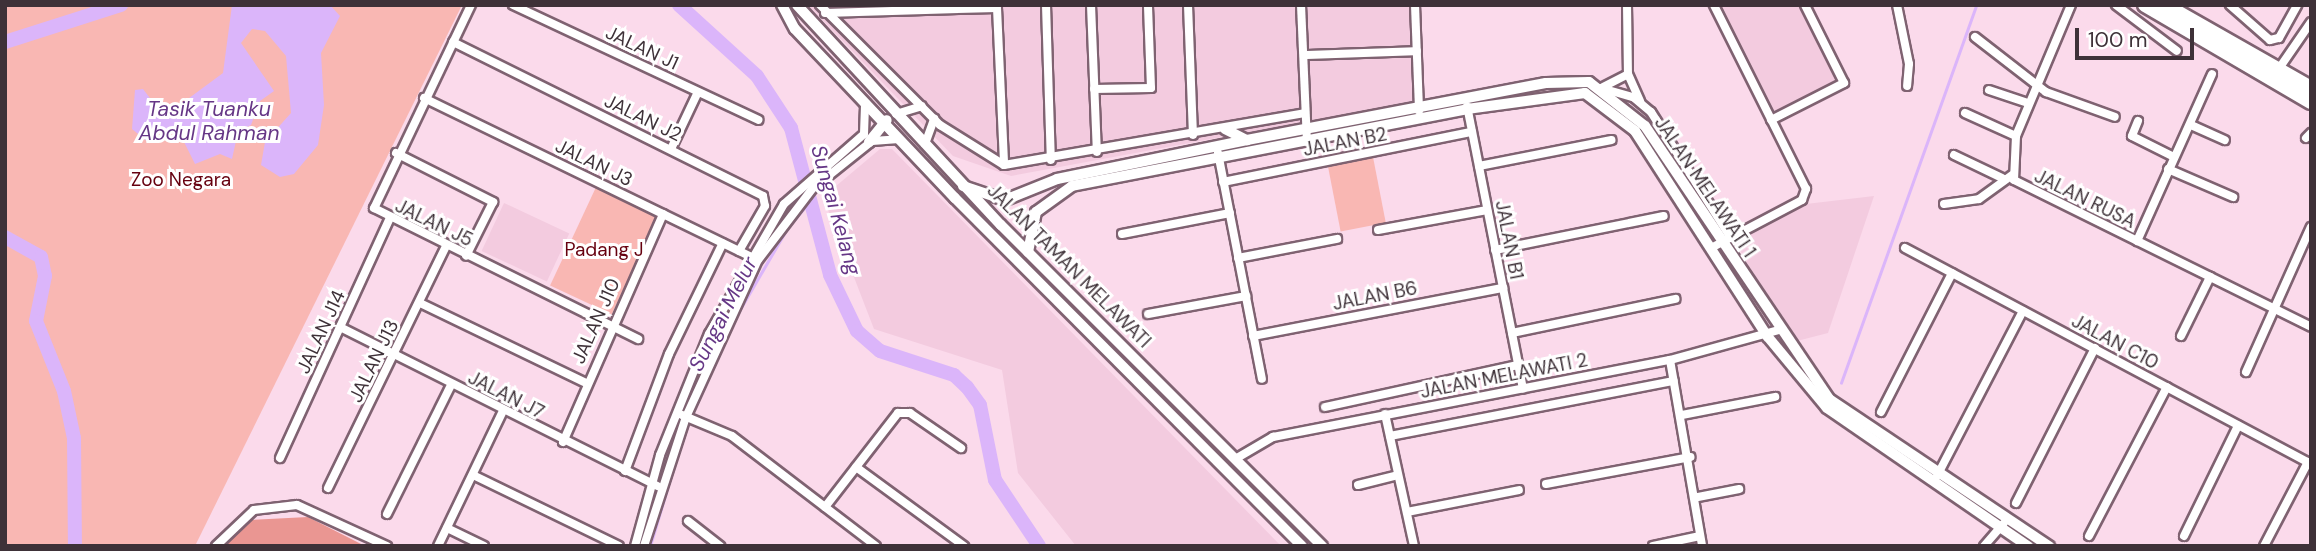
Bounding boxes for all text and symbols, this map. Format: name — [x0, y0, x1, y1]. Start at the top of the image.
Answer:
scale bar — [2078, 14, 2197, 58]
street label: JALAN J1 — [602, 21, 682, 75]
text: 100 m — [2088, 26, 2148, 54]
street label: JALAN J2 — [601, 90, 685, 146]
water label: Tasik Tuanku Abdul Rahman — [138, 96, 280, 146]
street label: JALAN MELAWATI 1 — [1650, 112, 1760, 262]
street label: JALAN B2 — [1301, 123, 1389, 161]
street label: JALAN J3 — [552, 135, 636, 191]
water label: Sungai Kelang — [805, 142, 867, 278]
street label: JALAN RUSA — [2031, 165, 2139, 233]
park label: Zoo Negara — [131, 169, 231, 191]
street label: JALAN TAMAN MELAWATI — [982, 179, 1156, 353]
street label: JALAN J5 — [391, 194, 477, 252]
street label: JALAN B1 — [1490, 199, 1528, 281]
park label: Padang J — [564, 239, 644, 261]
water label: Sungai Melur — [683, 253, 763, 375]
street label: JALAN J10 — [567, 275, 625, 367]
street label: JALAN B6 — [1331, 277, 1419, 315]
street label: JALAN J14 — [292, 287, 350, 377]
street label: JALAN C10 — [2068, 310, 2162, 374]
street label: JALAN J13 — [344, 316, 404, 406]
street label: JALAN MELAWATI 2 — [1419, 349, 1589, 403]
street label: JALAN J7 — [464, 366, 548, 424]

